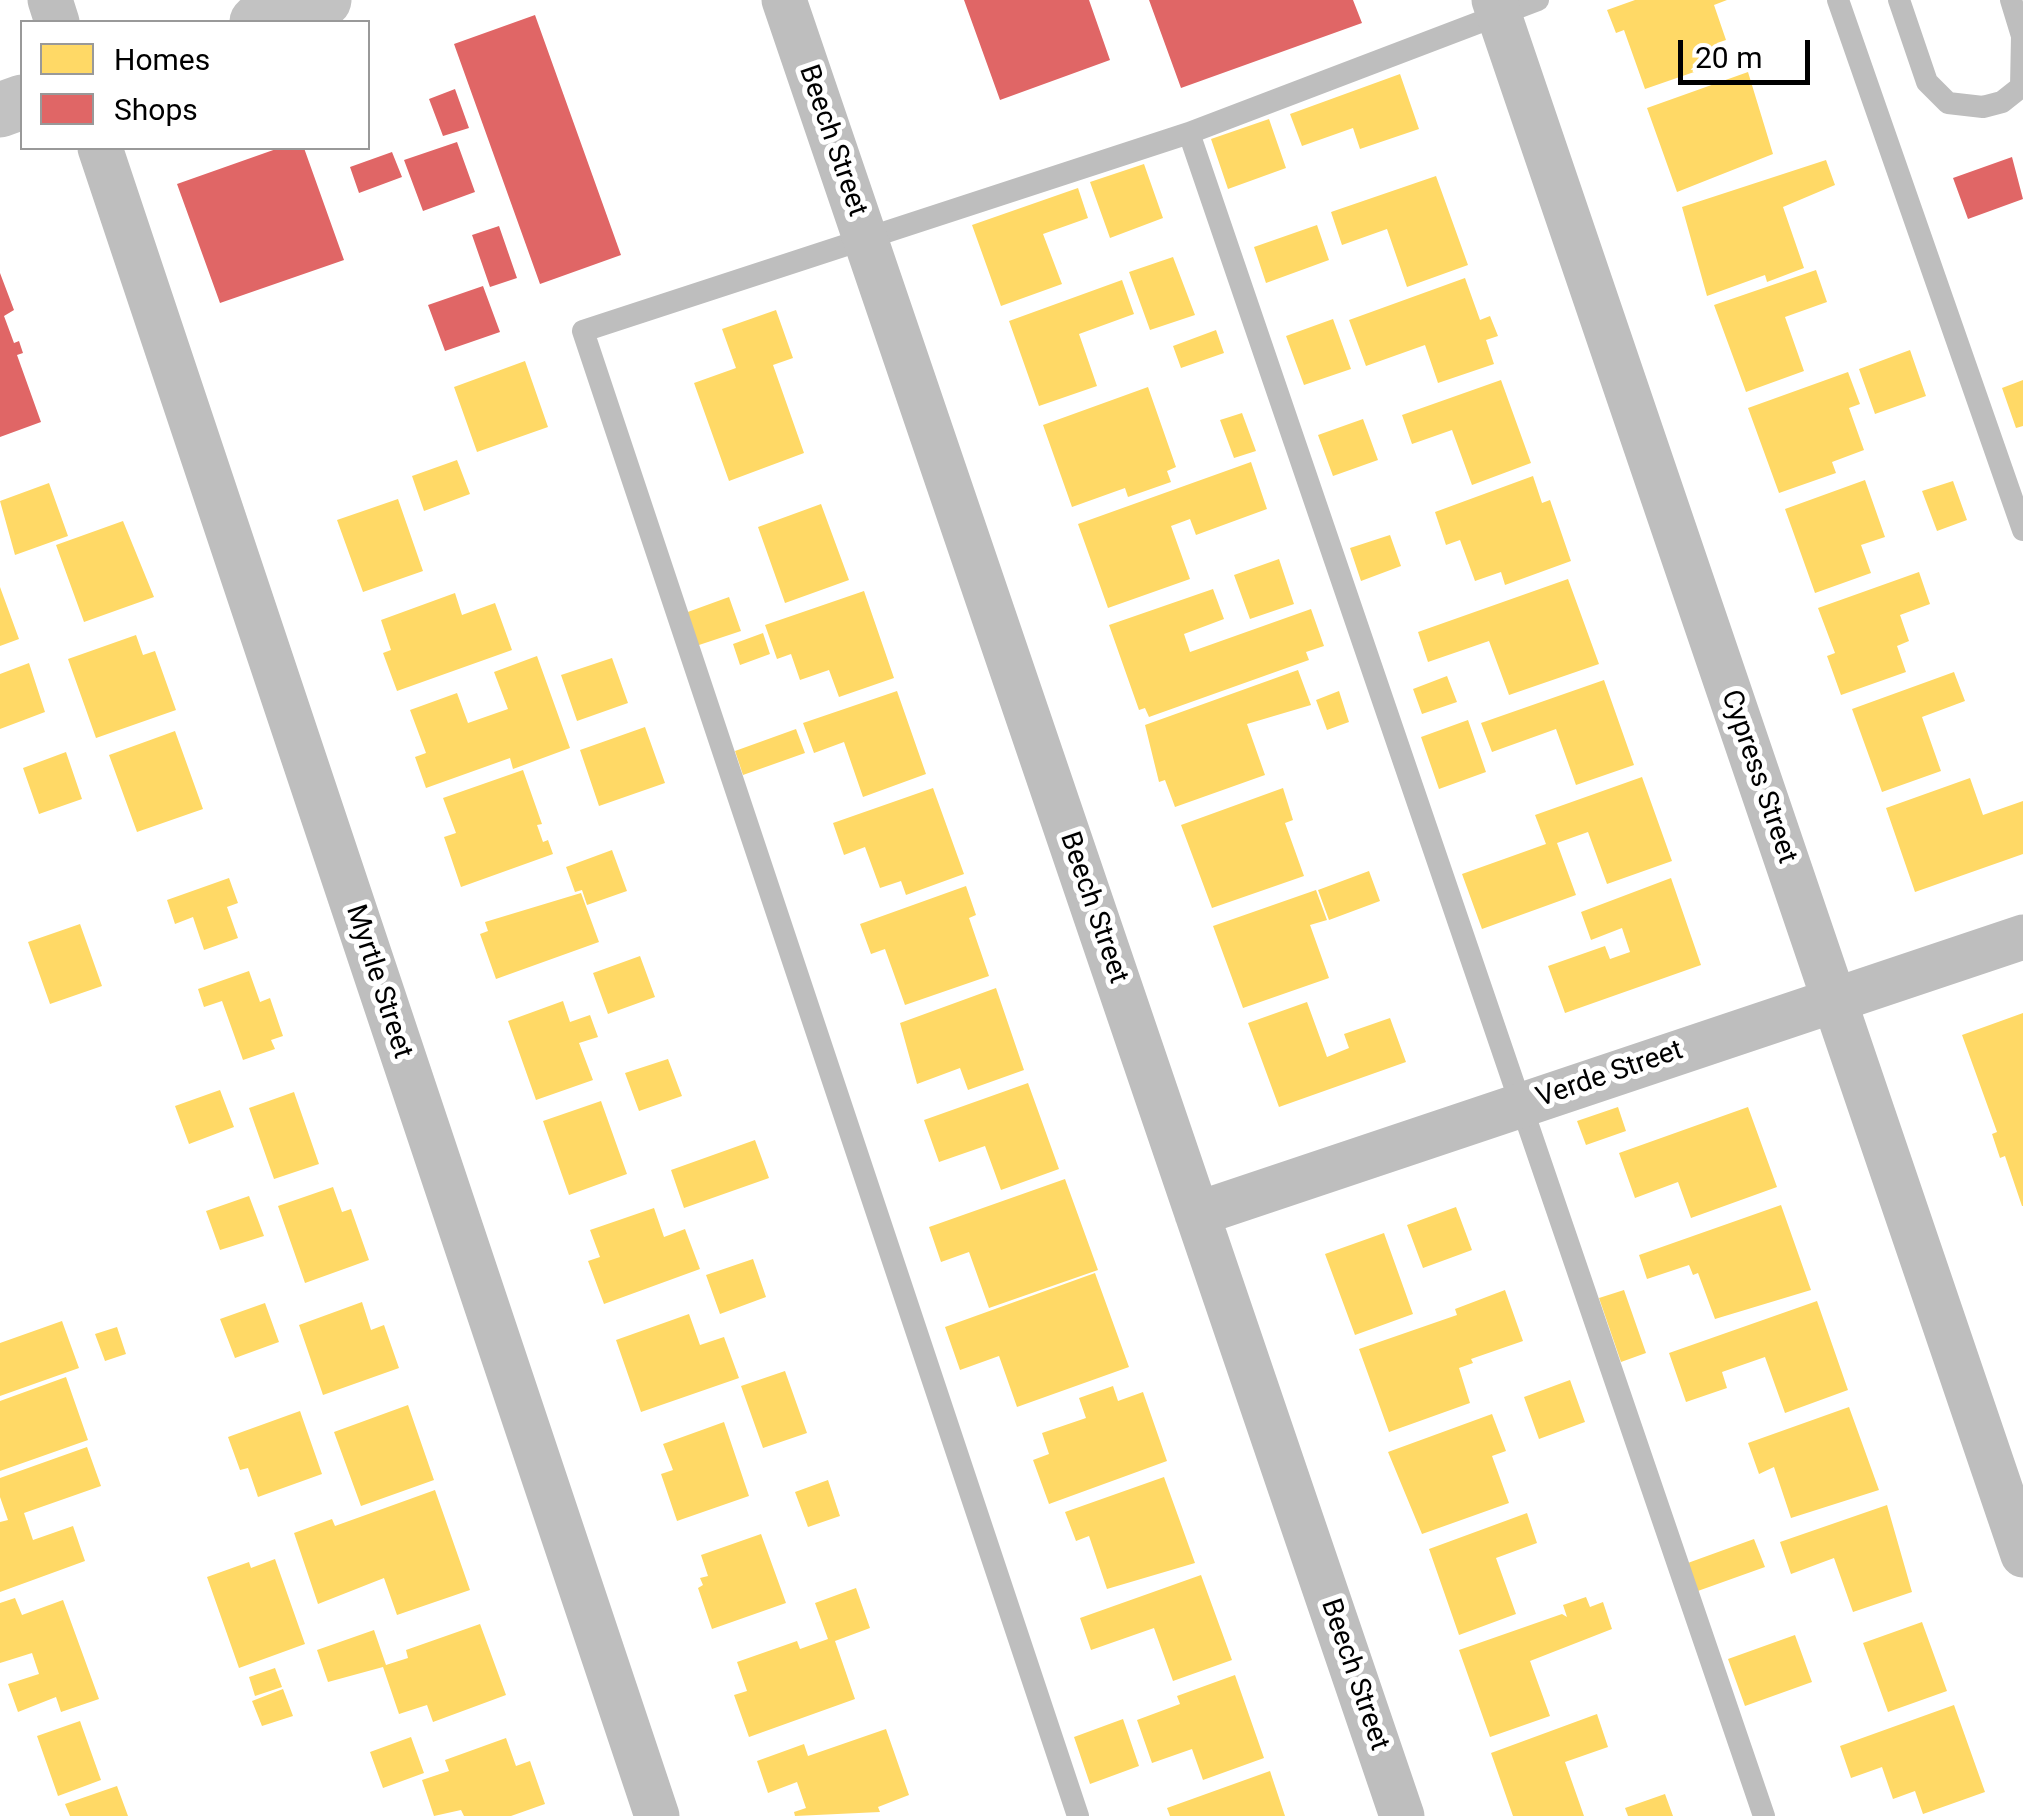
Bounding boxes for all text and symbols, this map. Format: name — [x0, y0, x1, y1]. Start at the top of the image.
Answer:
legend — [20, 20, 370, 150]
scale bar — [1683, 20, 1816, 82]
text: 20 m — [1695, 40, 1762, 75]
text: Homes — [114, 42, 210, 77]
street label: Beech Street — [790, 61, 874, 221]
text: Shops — [114, 92, 198, 127]
street label: Cypress Street — [1713, 686, 1803, 868]
street label: Beech Street — [1051, 828, 1135, 988]
street label: Myrtle Street — [337, 901, 419, 1063]
street label: Verde Street — [1532, 1034, 1688, 1116]
street label: Beech Street — [1312, 1595, 1396, 1755]

